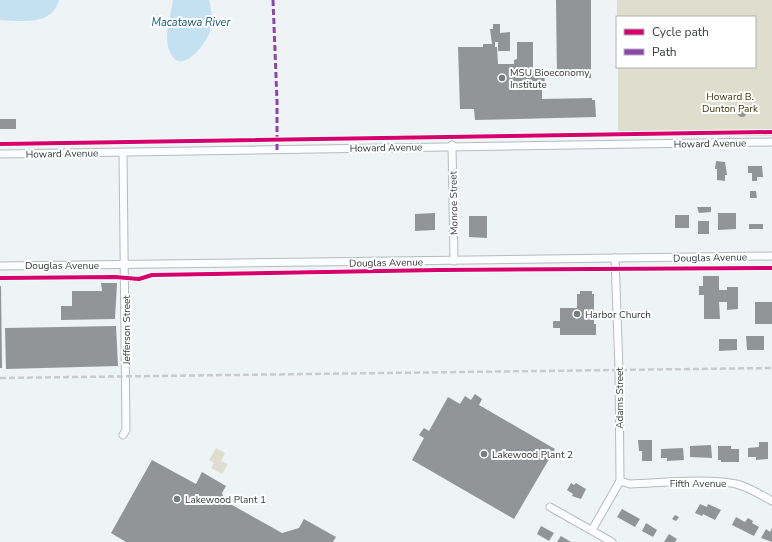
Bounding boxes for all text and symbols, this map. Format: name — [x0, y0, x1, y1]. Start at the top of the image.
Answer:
water label: Macatawa River — [152, 15, 231, 30]
legend — [616, 16, 756, 68]
text: Cycle path — [652, 24, 709, 40]
text: Path — [652, 44, 677, 60]
place label: MSU Bioeconomy Institute — [510, 66, 590, 92]
marker: MSU Bioeconomy Institute — [497, 73, 507, 83]
park label: Howard B. Dunton Park — [702, 90, 759, 116]
street label: Howard Avenue — [674, 136, 746, 152]
street label: Howard Avenue — [350, 140, 422, 156]
street label: Howard Avenue — [26, 146, 98, 162]
street label: Monroe Street — [446, 170, 462, 235]
street label: Douglas Avenue — [673, 250, 747, 266]
street label: Douglas Avenue — [349, 255, 423, 271]
street label: Douglas Avenue — [25, 259, 99, 273]
street label: Jefferson Street — [120, 295, 134, 366]
place label: Harbor Church — [585, 308, 651, 322]
marker: Harbor Church — [572, 309, 582, 319]
street label: Adams Street — [613, 367, 627, 429]
place label: Lakewood Plant 2 — [492, 448, 573, 462]
marker: Lakewood Plant 2 — [479, 449, 489, 459]
street label: Fifth Avenue — [670, 477, 726, 491]
place label: Lakewood Plant 1 — [185, 493, 266, 507]
marker: Lakewood Plant 1 — [172, 494, 182, 504]

